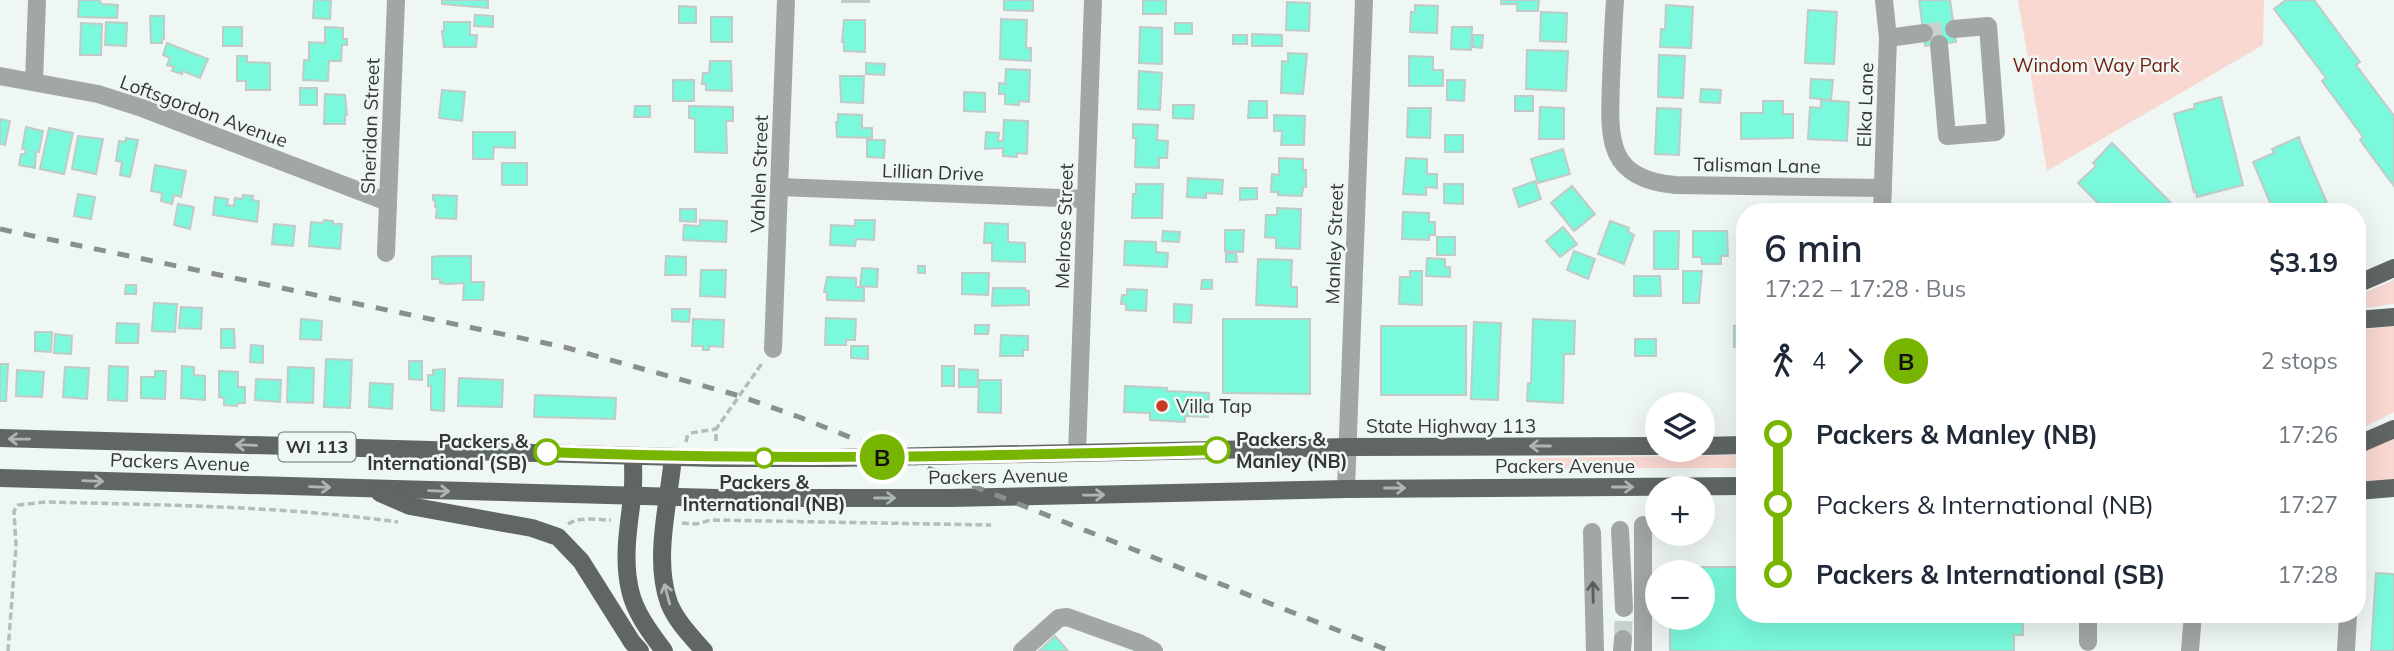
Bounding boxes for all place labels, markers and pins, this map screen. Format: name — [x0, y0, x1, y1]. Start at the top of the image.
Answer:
place label: Villa Tap — [1176, 394, 1252, 418]
marker: Villa Tap — [1154, 398, 1170, 414]
place label: Packers & Manley (NB) — [1236, 427, 1348, 473]
place label: Packers & International (SB) — [367, 429, 529, 475]
marker: Packers & Manley (NB) — [1204, 437, 1230, 463]
marker: Packers & International (SB) — [534, 439, 560, 465]
marker: Packers & International (NB) — [754, 448, 774, 468]
place label: Packers & International (NB) — [683, 470, 845, 516]

